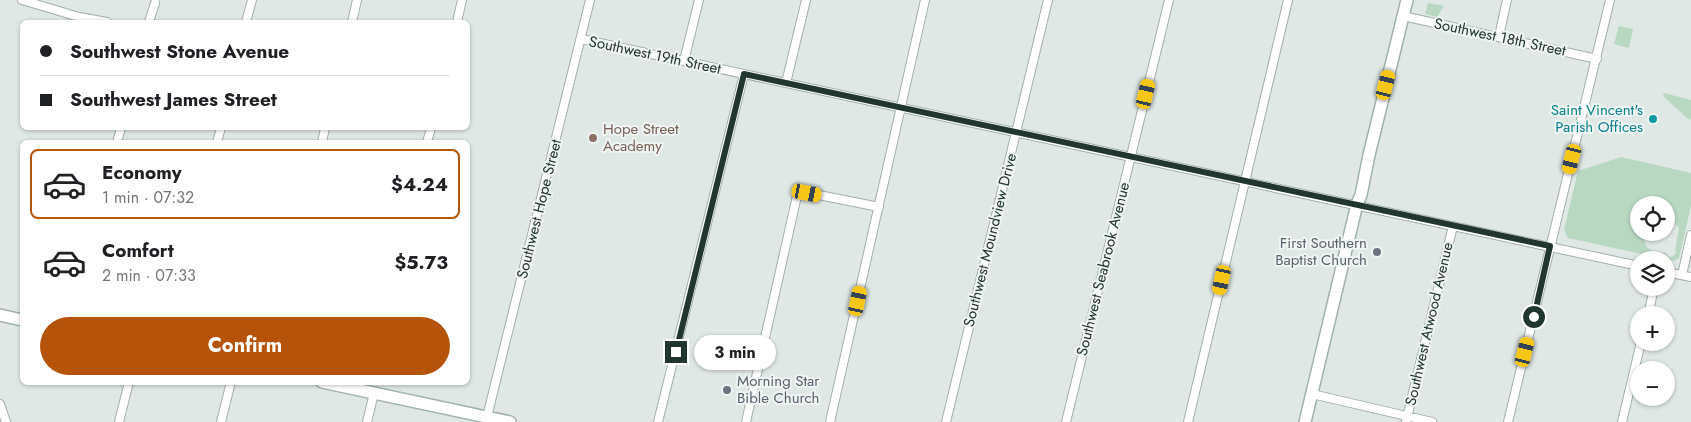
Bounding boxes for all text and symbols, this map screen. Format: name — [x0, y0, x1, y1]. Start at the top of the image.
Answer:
street label: Southwest 18th Street — [1432, 12, 1568, 62]
street label: Southwest 19th Street — [587, 30, 724, 80]
text: Southwest Stone Avenue — [70, 38, 289, 65]
car — [1375, 69, 1396, 101]
car — [1135, 78, 1156, 110]
text: Southwest James Street — [70, 86, 277, 113]
place label: Saint Vincent's Parish Offices — [1551, 99, 1643, 138]
marker: Saint Vincent's Parish Offices — [1647, 113, 1659, 125]
place label: Hope Street Academy — [603, 118, 679, 157]
marker: Hope Street Academy — [587, 132, 599, 144]
street label: Southwest Hope Street — [511, 137, 567, 281]
car — [1561, 143, 1582, 175]
street label: Southwest Moundview Drive — [958, 151, 1022, 329]
text: Economy — [102, 159, 182, 186]
icon: car — [42, 162, 87, 207]
text: $4.24 — [391, 171, 448, 198]
street label: Southwest Seabrook Avenue — [1071, 180, 1135, 358]
car — [790, 183, 823, 203]
text: 1 min · 07:32 — [102, 186, 194, 209]
map controls — [1630, 196, 1675, 406]
button: locate — [1630, 196, 1675, 241]
place label: First Southern Baptist Church — [1275, 232, 1367, 271]
text: Comfort — [102, 237, 174, 264]
icon: car — [42, 240, 87, 285]
street label: Southwest Atwood Avenue — [1399, 240, 1459, 408]
marker: First Southern Baptist Church — [1371, 246, 1383, 258]
text: $5.73 — [395, 249, 448, 276]
button: layers — [1630, 251, 1675, 296]
text: 2 min · 07:33 — [102, 264, 196, 287]
car — [1211, 264, 1232, 296]
car — [847, 285, 868, 317]
route start — [1523, 306, 1545, 328]
button: + — [1630, 306, 1675, 351]
button: Confirm — [40, 317, 450, 375]
callout: 3 min — [694, 334, 776, 370]
car — [1514, 336, 1535, 368]
route end — [665, 341, 687, 363]
text: 3 min — [714, 341, 756, 364]
button: − — [1630, 361, 1675, 406]
place label: Morning Star Bible Church — [737, 370, 820, 409]
marker: Morning Star Bible Church — [721, 384, 733, 396]

